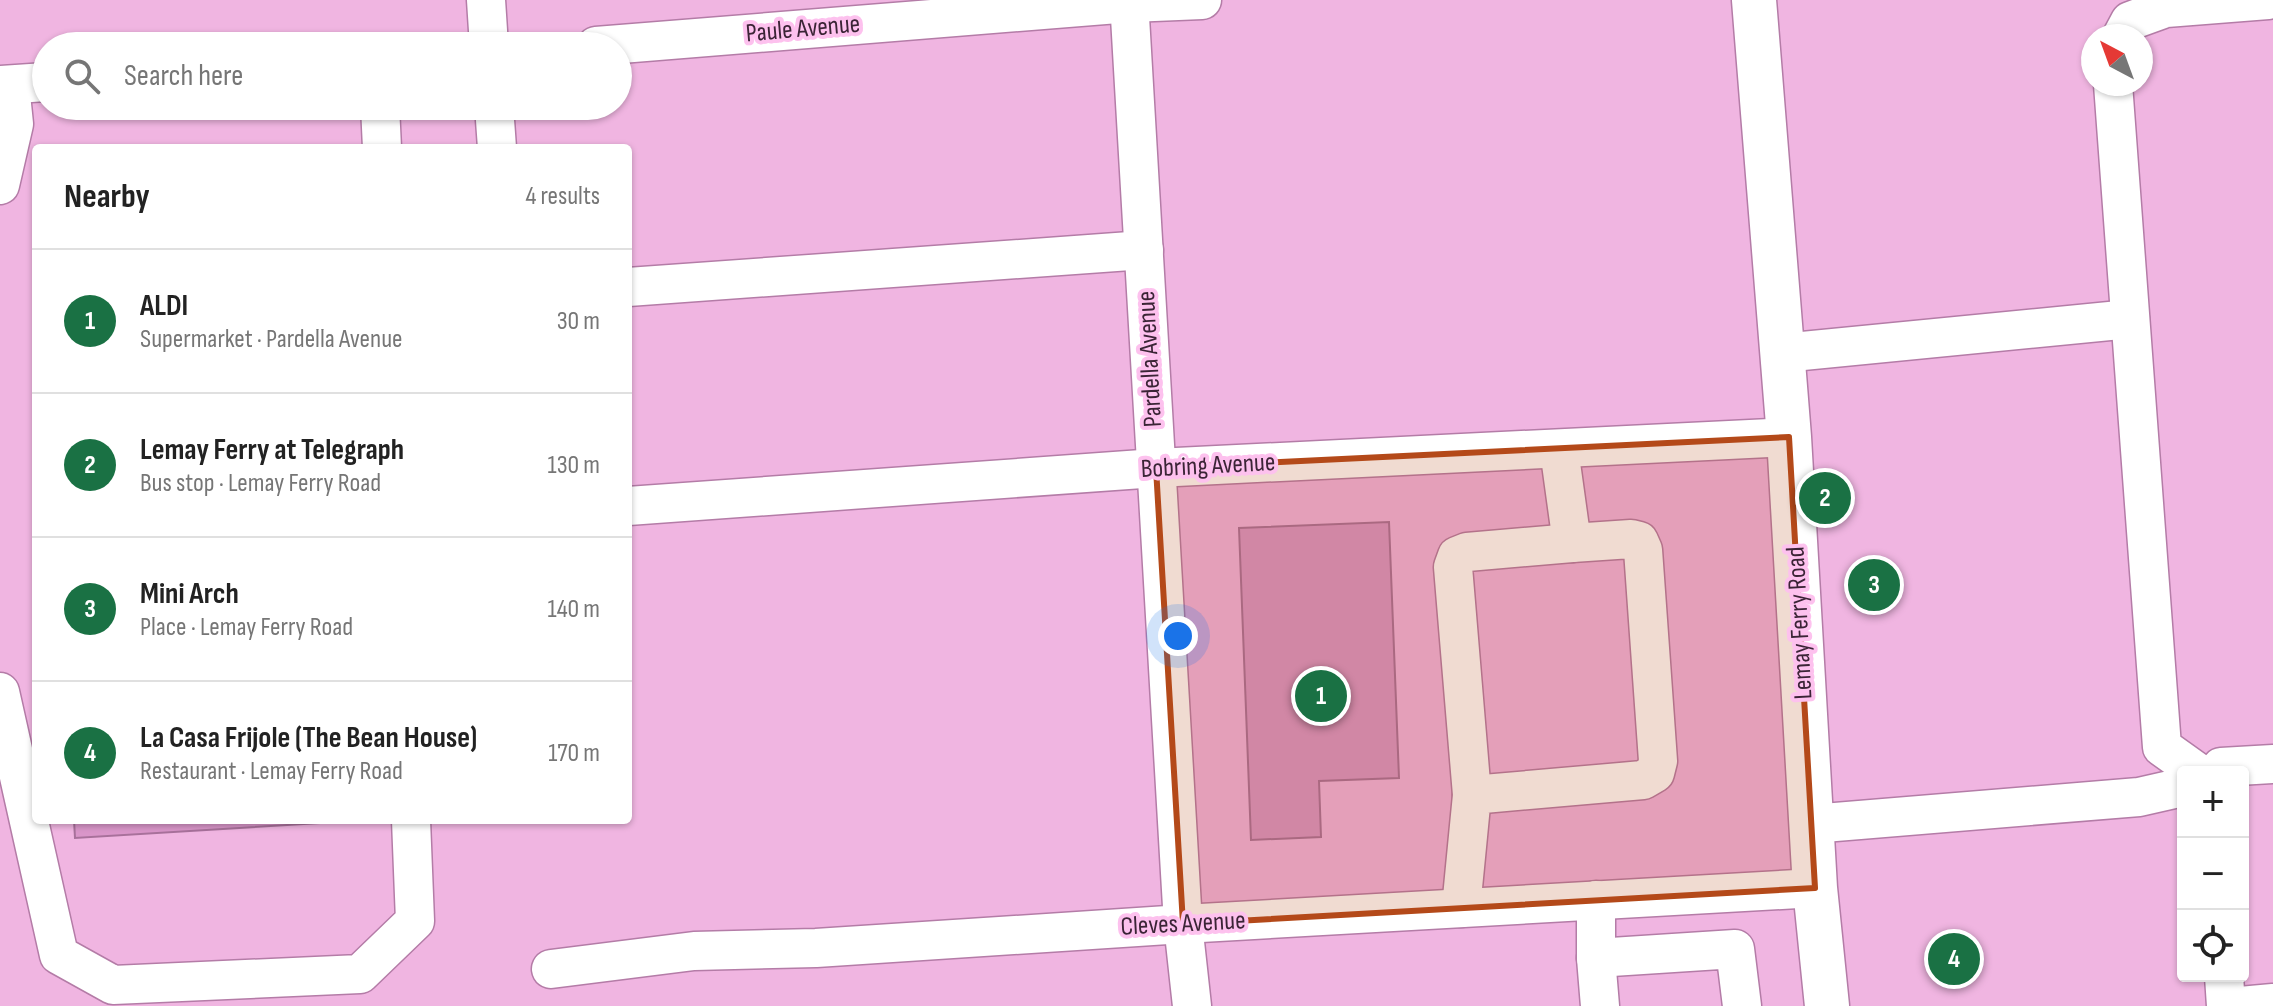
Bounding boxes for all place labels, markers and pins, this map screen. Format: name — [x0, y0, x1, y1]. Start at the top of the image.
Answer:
pin: 2 — [1799, 468, 1851, 528]
pin: 3 — [1848, 555, 1900, 615]
pin: 1 — [1295, 666, 1347, 726]
pin: 4 — [1928, 929, 1980, 989]

